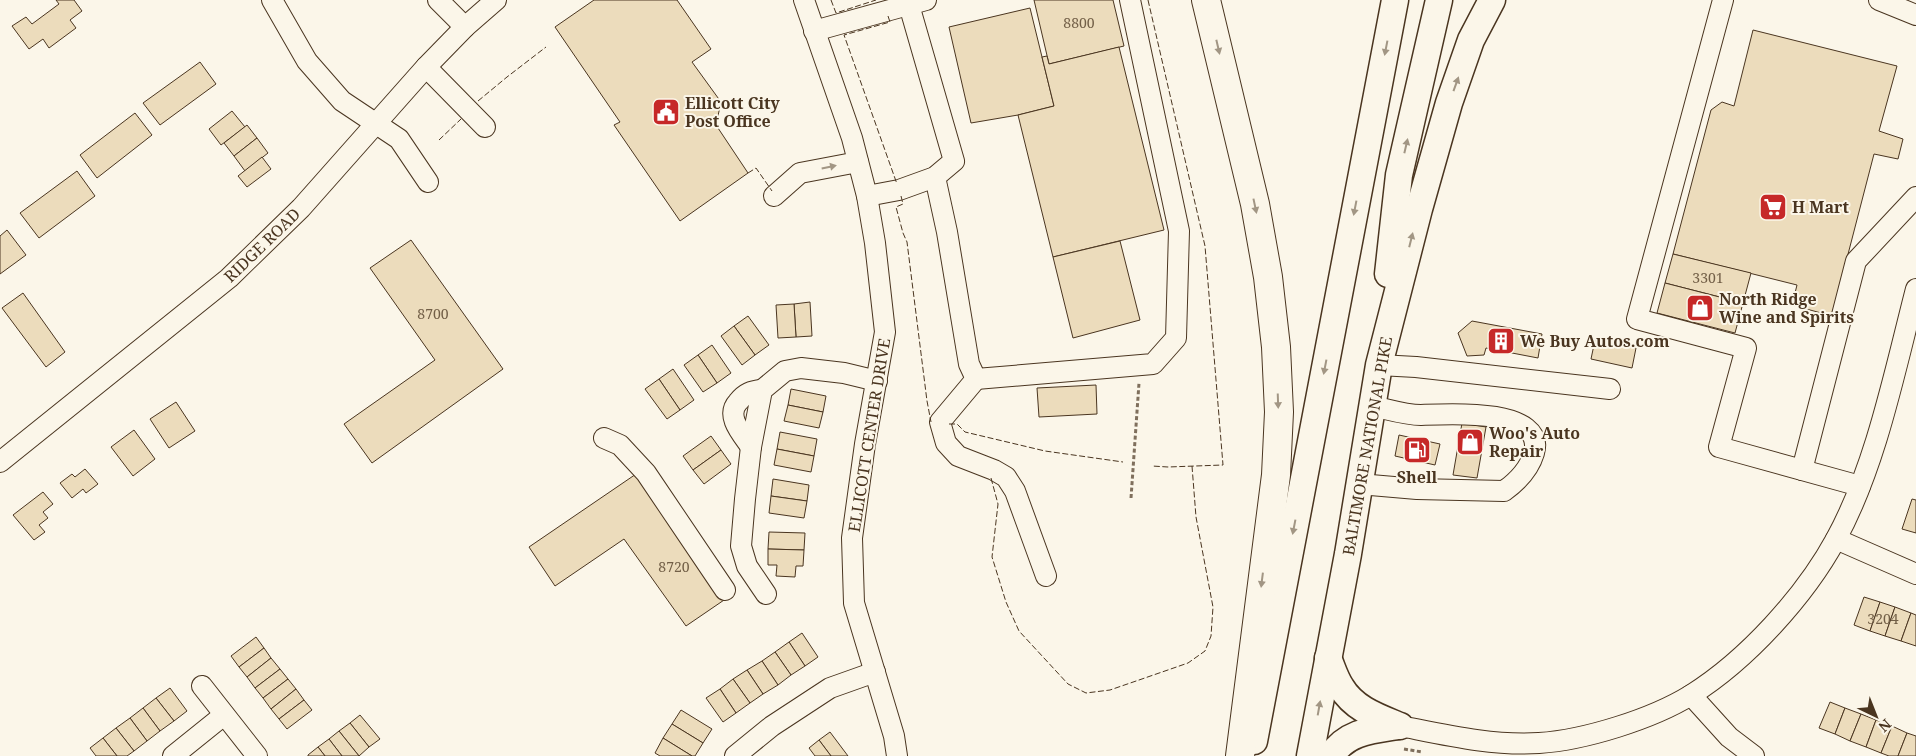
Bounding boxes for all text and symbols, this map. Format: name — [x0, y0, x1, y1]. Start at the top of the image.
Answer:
house number: 8800 — [1063, 13, 1095, 32]
one-way arrow — [1214, 40, 1222, 55]
one-way arrow — [1381, 40, 1389, 56]
one-way arrow — [1453, 76, 1460, 91]
place label: Ellicott City Post Office — [685, 92, 781, 132]
public building icon: Ellicott City Post Office — [651, 97, 681, 127]
one-way arrow — [1402, 139, 1410, 154]
one-way arrow — [822, 163, 837, 171]
supermarket icon: H Mart — [1758, 192, 1788, 222]
place label: H Mart — [1792, 196, 1849, 218]
one-way arrow — [1251, 198, 1259, 214]
one-way arrow — [1351, 200, 1359, 216]
street label: RIDGE ROAD — [219, 203, 305, 287]
one-way arrow — [1407, 232, 1415, 247]
house number: 3301 — [1692, 268, 1724, 287]
place label: North Ridge Wine and Spirits — [1719, 288, 1854, 328]
shop icon: North Ridge Wine and Spirits — [1685, 293, 1715, 323]
house number: 8700 — [417, 304, 449, 323]
building icon: We Buy Autos.com — [1486, 326, 1516, 356]
place label: We Buy Autos.com — [1520, 330, 1670, 352]
street label: BALTIMORE NATIONAL PIKE — [1337, 335, 1397, 557]
street label: ELLICOTT CENTER DRIVE — [843, 336, 895, 534]
one-way arrow — [1320, 360, 1328, 376]
one-way arrow — [1275, 394, 1283, 410]
place label: Woo's Auto Repair — [1489, 422, 1580, 462]
shop icon: Woo's Auto Repair — [1455, 427, 1485, 457]
fuel station icon: Shell — [1402, 435, 1432, 465]
place label: Shell — [1397, 466, 1438, 488]
one-way arrow — [1290, 519, 1298, 535]
house number: 8720 — [658, 557, 690, 576]
one-way arrow — [1258, 573, 1266, 589]
house number: 3204 — [1867, 609, 1899, 628]
north arrow — [1851, 691, 1901, 741]
one-way arrow — [1315, 700, 1323, 716]
text: N — [1875, 715, 1896, 737]

